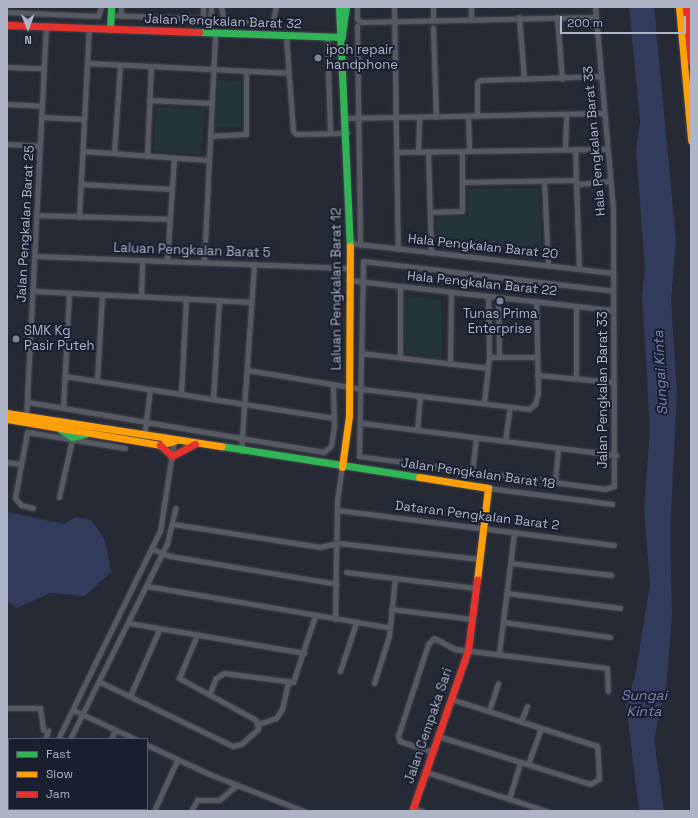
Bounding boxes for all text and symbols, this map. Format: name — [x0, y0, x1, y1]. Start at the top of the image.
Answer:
north arrow — [8, 8, 48, 48]
scale bar — [562, 8, 688, 34]
street label: Jalan Pengkalan Barat 32 — [144, 11, 302, 33]
text: 200 m — [567, 15, 603, 31]
text: N — [24, 33, 32, 47]
place label: ipoh repair handphone — [326, 43, 398, 74]
marker: ipoh repair handphone — [313, 53, 323, 63]
street label: Hala Pengkalan Barat 33 — [581, 65, 609, 217]
street label: Jalan Pengkalan Barat 25 — [14, 145, 38, 303]
street label: Laluan Pengkalan Barat 12 — [329, 208, 345, 370]
street label: Hala Pengkalan Barat 20 — [407, 231, 559, 263]
street label: Laluan Pengkalan Barat 5 — [113, 240, 271, 262]
street label: Hala Pengkalan Barat 22 — [406, 268, 558, 300]
marker: Tunas Prima Enterprise — [495, 296, 505, 306]
place label: Tunas Prima Enterprise — [463, 307, 537, 338]
street label: Jalan Pengkalan Barat 33 — [595, 311, 611, 469]
place label: SMK Kg Pasir Puteh — [24, 324, 95, 355]
water label: Sungai Kinta — [649, 330, 671, 416]
marker: SMK Kg Pasir Puteh — [11, 334, 21, 344]
street label: Jalan Pengkalan Barat 18 — [400, 455, 556, 493]
street label: Dataran Pengkalan Barat 2 — [394, 498, 560, 534]
street label: Jalan Cempaka Sari — [402, 666, 456, 786]
water label: Sungai Kinta — [621, 687, 667, 720]
legend — [8, 738, 148, 810]
text: Fast — [46, 746, 71, 762]
text: Slow — [46, 766, 73, 782]
text: Jam — [46, 786, 70, 802]

